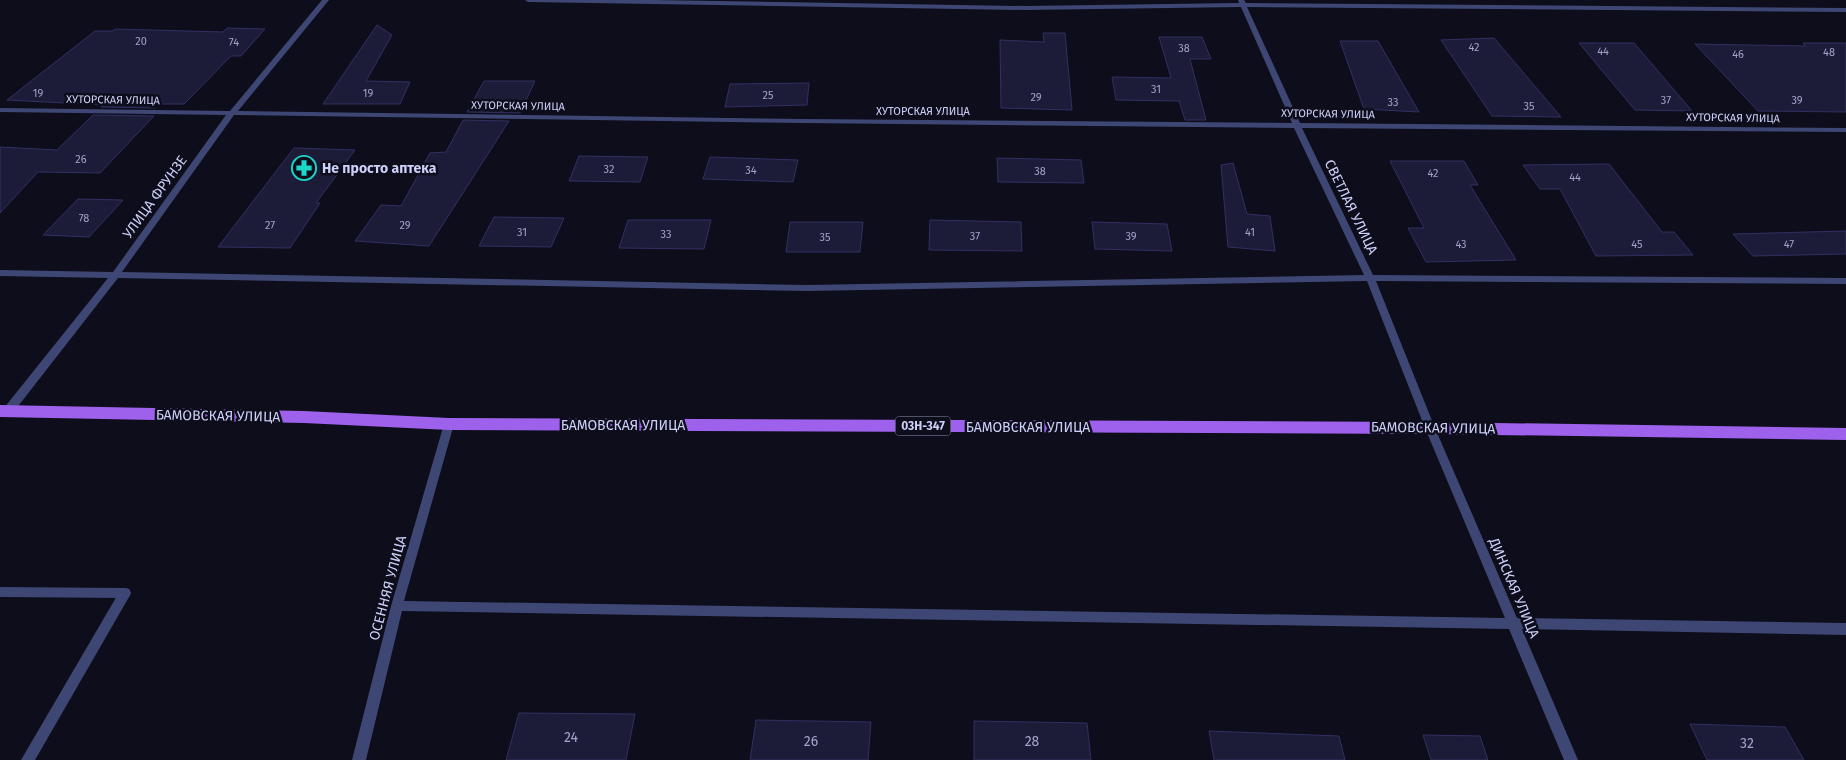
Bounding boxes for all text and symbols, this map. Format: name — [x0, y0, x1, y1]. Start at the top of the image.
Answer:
house number: 20 — [135, 35, 147, 48]
house number: 74 — [229, 36, 239, 49]
house number: 42 — [1468, 41, 1480, 54]
house number: 38 — [1178, 42, 1190, 55]
house number: 44 — [1597, 45, 1609, 58]
house number: 48 — [1823, 46, 1835, 59]
house number: 46 — [1732, 48, 1744, 61]
house number: 31 — [1151, 83, 1161, 96]
house number: 19 — [33, 87, 43, 100]
house number: 19 — [363, 87, 373, 100]
house number: 25 — [763, 89, 774, 102]
house number: 29 — [1030, 91, 1042, 104]
street label: ХУТОРСКАЯ УЛИЦА — [66, 93, 161, 107]
house number: 37 — [1661, 94, 1671, 107]
house number: 39 — [1791, 94, 1803, 107]
house number: 33 — [1388, 96, 1398, 109]
street label: ХУТОРСКАЯ УЛИЦА — [471, 99, 566, 113]
house number: 35 — [1524, 100, 1535, 113]
street label: ХУТОРСКАЯ УЛИЦА — [876, 105, 971, 118]
street label: ХУТОРСКАЯ УЛИЦА — [1281, 107, 1376, 121]
street label: ХУТОРСКАЯ УЛИЦА — [1686, 111, 1781, 125]
street label: УЛИЦА ФРУНЗЕ — [119, 152, 191, 242]
house number: 26 — [75, 153, 87, 166]
pharmacy icon: Не просто аптека — [291, 155, 317, 181]
street label: СВЕТЛАЯ УЛИЦА — [1321, 157, 1381, 257]
place label: Не просто аптека — [322, 160, 437, 177]
house number: 32 — [604, 163, 614, 176]
house number: 34 — [745, 164, 757, 177]
house number: 38 — [1034, 165, 1046, 178]
house number: 42 — [1427, 167, 1439, 180]
house number: 44 — [1569, 171, 1581, 184]
house number: 78 — [79, 212, 89, 225]
house number: 27 — [265, 219, 275, 232]
house number: 29 — [399, 219, 411, 232]
house number: 31 — [517, 226, 527, 239]
house number: 41 — [1245, 226, 1255, 239]
house number: 33 — [661, 228, 671, 241]
house number: 37 — [970, 230, 980, 243]
house number: 39 — [1125, 230, 1137, 243]
house number: 35 — [820, 231, 831, 244]
house number: 43 — [1455, 238, 1467, 251]
house number: 45 — [1631, 238, 1643, 251]
house number: 47 — [1784, 238, 1794, 251]
street label: БАМОВСКАЯ УЛИЦА — [156, 406, 280, 426]
road number: 03Н-347 — [896, 416, 950, 436]
street label: БАМОВСКАЯ УЛИЦА — [561, 417, 685, 434]
street label: БАМОВСКАЯ УЛИЦА — [1371, 418, 1495, 438]
street label: БАМОВСКАЯ УЛИЦА — [966, 419, 1090, 436]
street label: ОСЕННЯЯ УЛИЦА — [366, 534, 410, 642]
street label: ДИНСКАЯ УЛИЦА — [1485, 534, 1543, 641]
house number: 24 — [564, 729, 579, 746]
house number: 26 — [804, 733, 818, 750]
house number: 28 — [1025, 733, 1040, 750]
house number: 32 — [1740, 735, 1754, 752]

